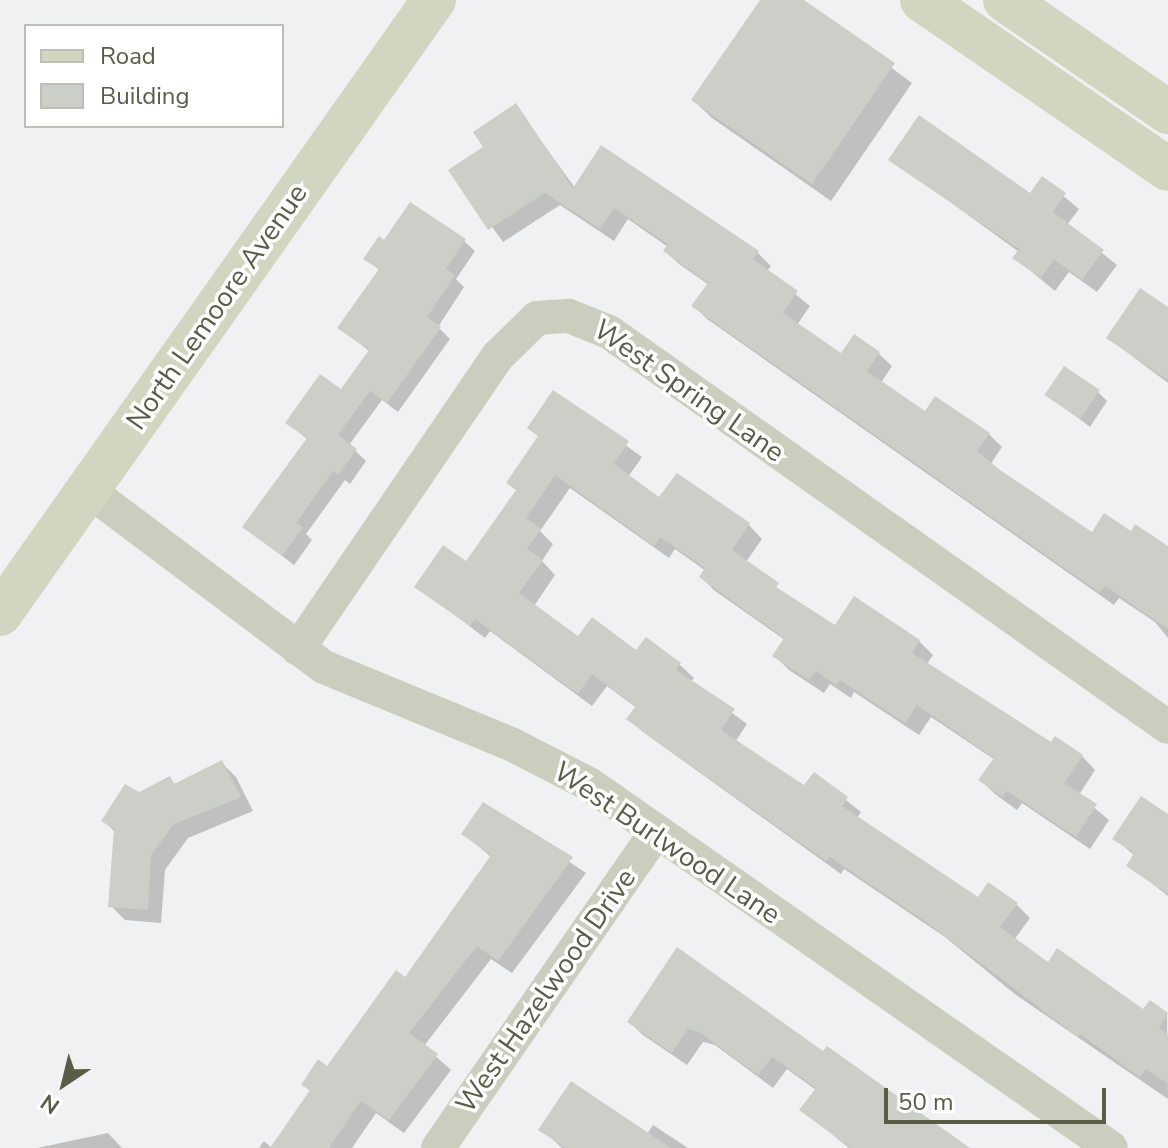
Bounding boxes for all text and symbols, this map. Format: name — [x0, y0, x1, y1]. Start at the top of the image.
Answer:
legend — [24, 24, 284, 128]
text: Road — [100, 40, 156, 72]
text: Building — [100, 80, 190, 112]
street label: North Lemoore Avenue — [119, 178, 315, 436]
street label: West Spring Lane — [587, 313, 791, 469]
street label: West Burlwood Lane — [547, 755, 787, 931]
street label: West Hazelwood Drive — [449, 862, 643, 1120]
north arrow — [24, 1044, 104, 1124]
scale bar — [888, 1072, 1110, 1122]
text: 50 m — [898, 1086, 954, 1118]
text: N — [35, 1087, 66, 1121]

